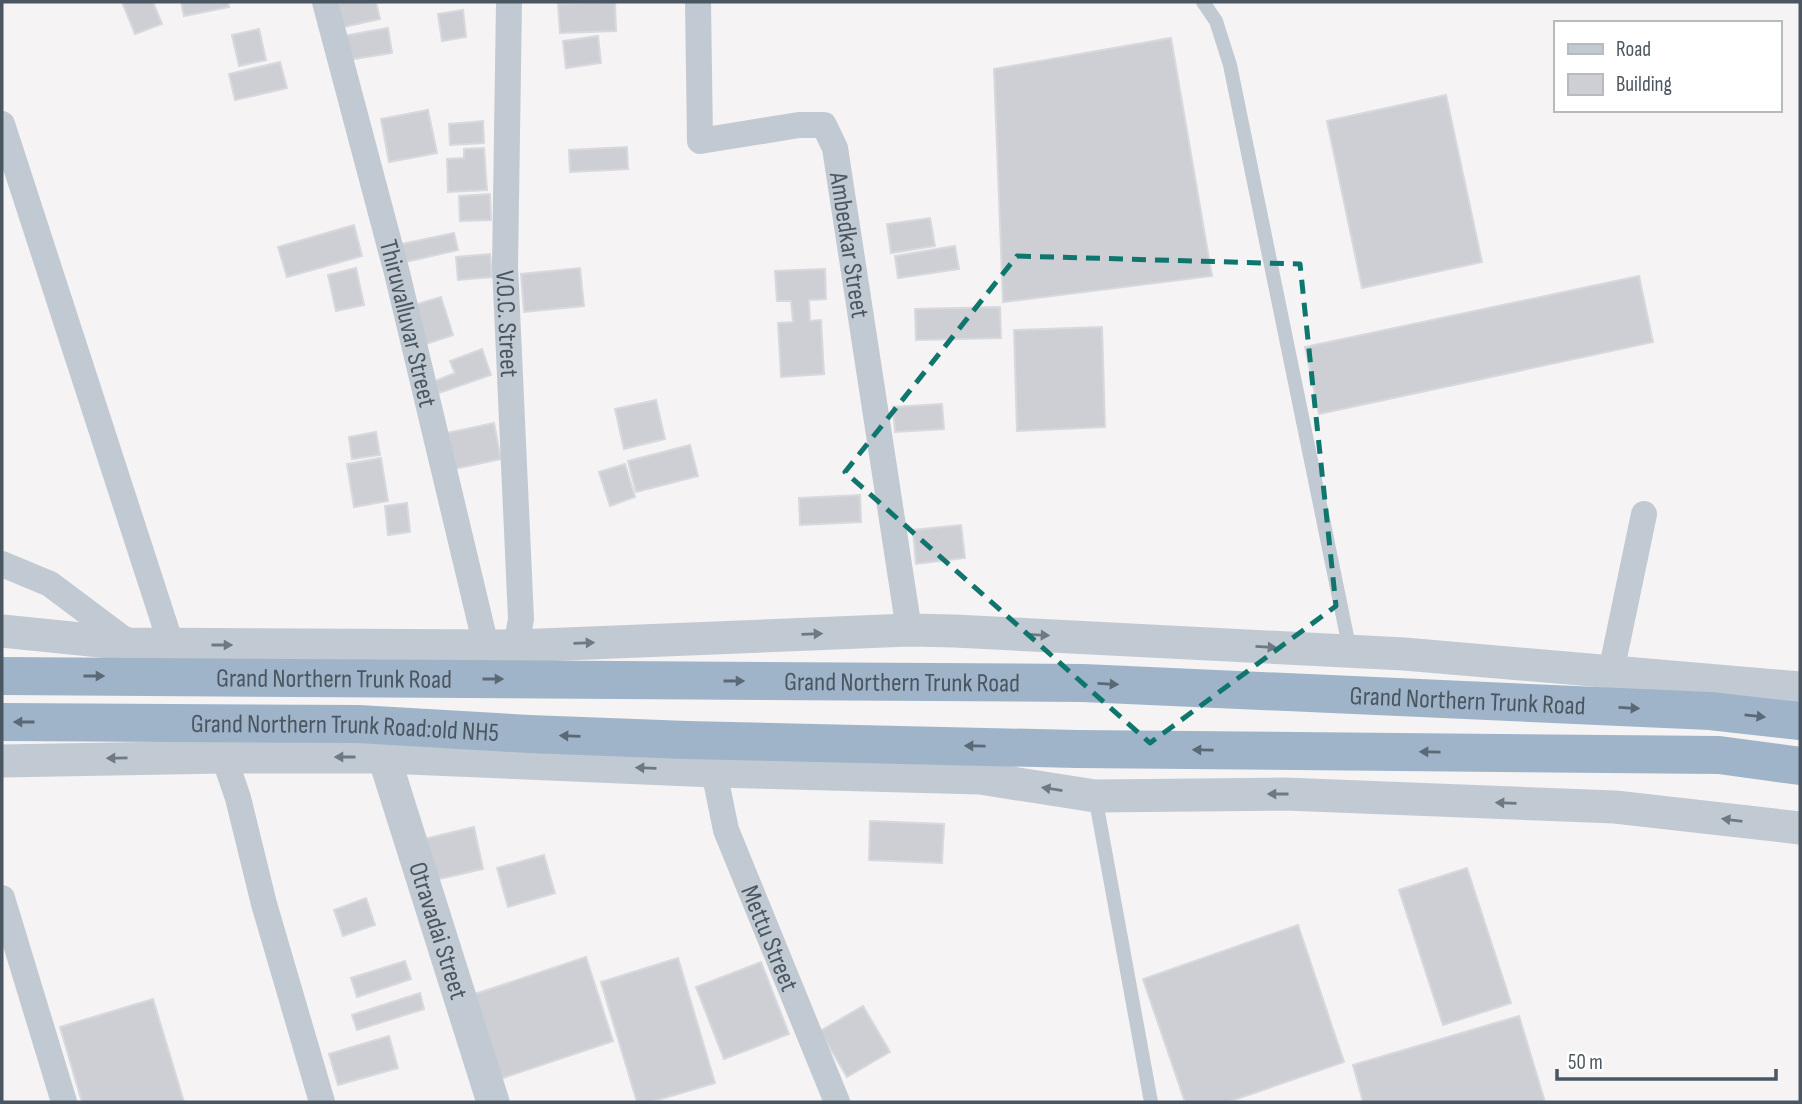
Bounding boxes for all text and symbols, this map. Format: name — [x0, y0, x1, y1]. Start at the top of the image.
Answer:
legend — [1554, 21, 1781, 112]
text: Road — [1616, 37, 1651, 62]
text: Building — [1616, 72, 1672, 97]
street label: Ambedkar Street — [822, 169, 875, 320]
street label: Thiruvalluvar Street — [372, 237, 442, 410]
street label: V.O.C. Street — [488, 270, 524, 378]
one-way arrow — [801, 628, 823, 639]
one-way arrow — [1028, 630, 1050, 641]
one-way arrow — [574, 638, 596, 649]
one-way arrow — [212, 639, 234, 650]
one-way arrow — [1255, 642, 1277, 653]
street label: Grand Northern Trunk Road — [216, 663, 452, 696]
street label: Grand Northern Trunk Road — [784, 667, 1020, 700]
one-way arrow — [84, 671, 106, 682]
one-way arrow — [483, 674, 505, 685]
one-way arrow — [723, 675, 745, 687]
one-way arrow — [1097, 678, 1119, 689]
street label: Grand Northern Trunk Road — [1349, 681, 1586, 722]
one-way arrow — [1618, 702, 1640, 713]
street label: Grand Northern Trunk Road:old NH5 — [191, 709, 500, 749]
one-way arrow — [1744, 711, 1766, 722]
one-way arrow — [13, 716, 35, 728]
one-way arrow — [559, 730, 581, 741]
one-way arrow — [964, 740, 986, 752]
one-way arrow — [1191, 744, 1213, 756]
one-way arrow — [1419, 747, 1441, 758]
one-way arrow — [334, 751, 356, 763]
one-way arrow — [106, 753, 128, 764]
one-way arrow — [634, 763, 656, 774]
one-way arrow — [1040, 783, 1062, 794]
one-way arrow — [1267, 788, 1289, 800]
one-way arrow — [1495, 797, 1517, 808]
one-way arrow — [1721, 815, 1743, 826]
street label: Otravadai Street — [401, 859, 474, 1003]
street label: Mettu Street — [733, 881, 804, 996]
scale bar — [1557, 1038, 1776, 1082]
text: 50 m — [1568, 1050, 1603, 1075]

